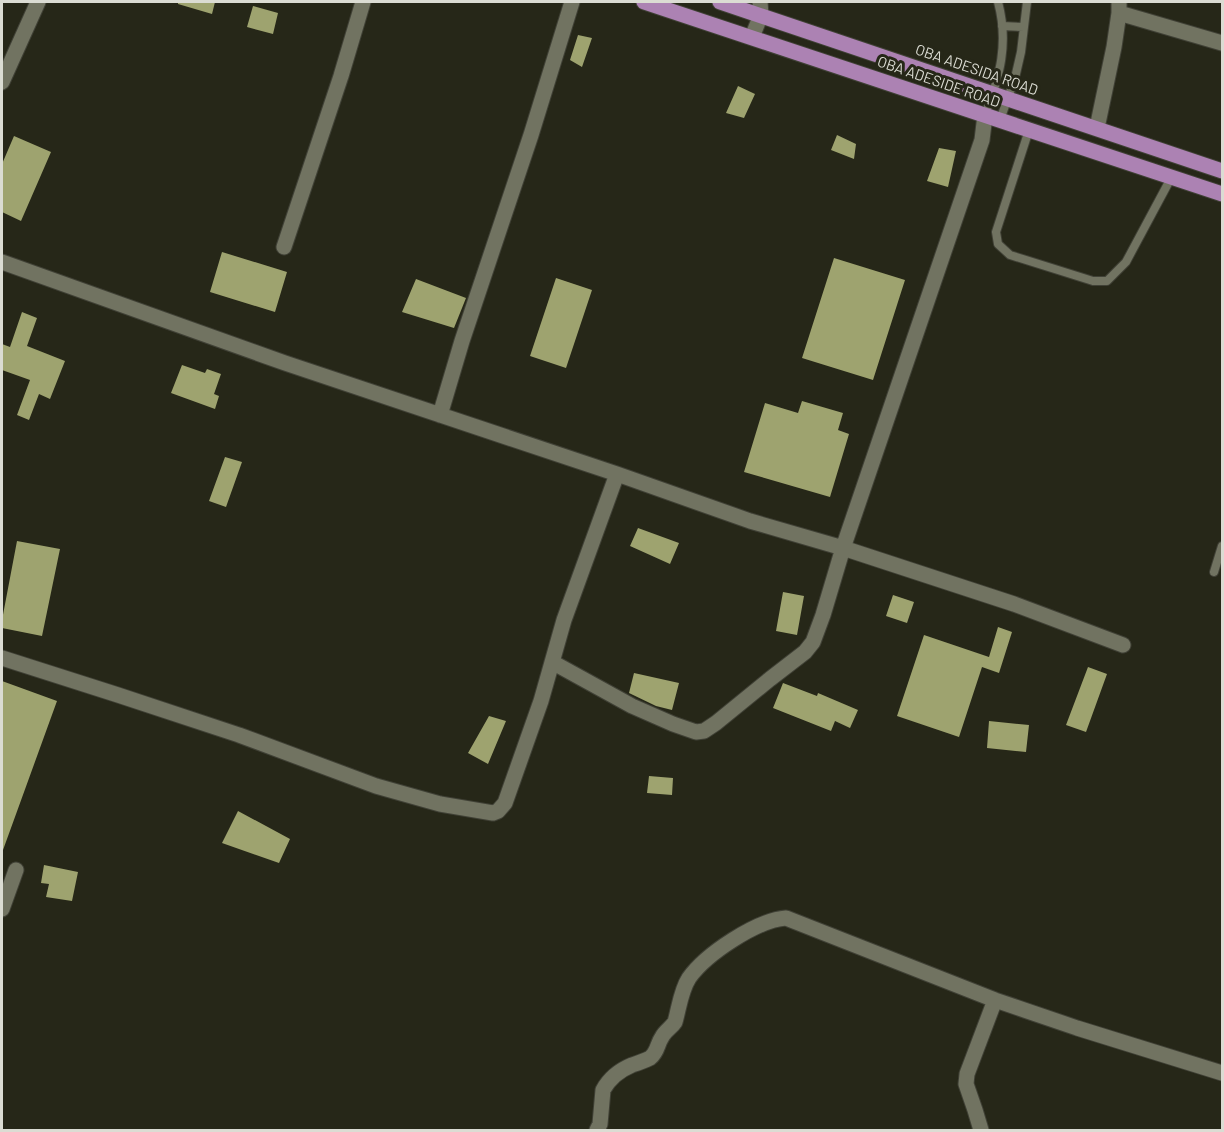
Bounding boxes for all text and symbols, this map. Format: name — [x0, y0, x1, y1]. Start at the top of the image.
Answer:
street label: OBA ADESIDA ROAD — [913, 40, 1041, 98]
street label: OBA ADESIDE ROAD — [875, 52, 1003, 110]

